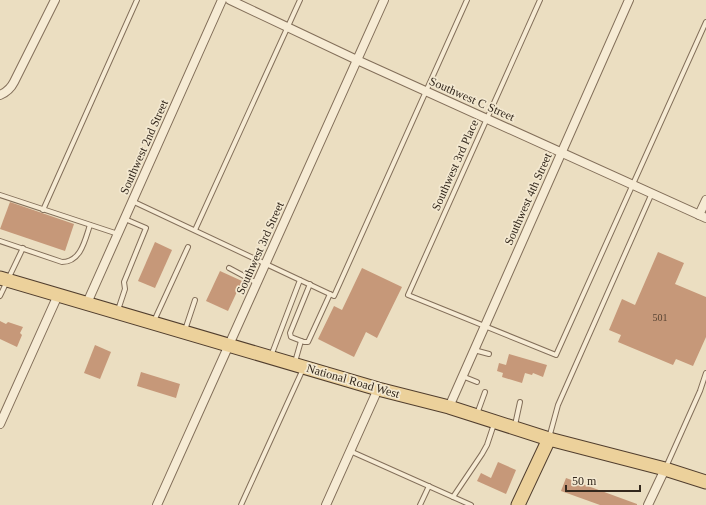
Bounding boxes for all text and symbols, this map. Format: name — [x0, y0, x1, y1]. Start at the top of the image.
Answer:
street label: Southwest C Street — [427, 74, 517, 124]
street label: Southwest 2nd Street — [117, 97, 171, 196]
street label: Southwest 3rd Place — [429, 117, 481, 213]
street label: Southwest 4th Street — [501, 150, 555, 247]
street label: Southwest 3rd Street — [233, 199, 287, 297]
house number: 501 — [653, 312, 668, 323]
street label: National Road West — [305, 361, 402, 401]
scale bar — [566, 467, 640, 493]
text: 50 m — [572, 474, 597, 488]

